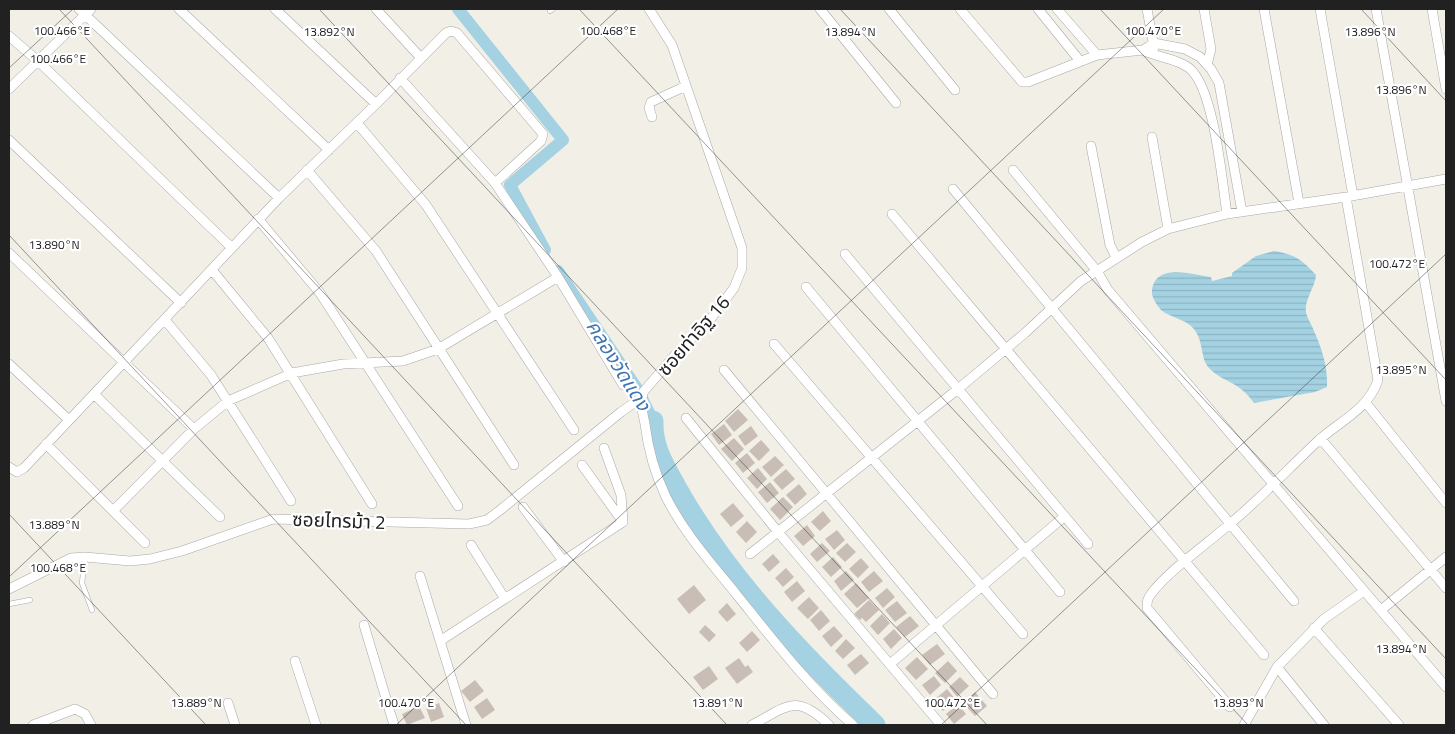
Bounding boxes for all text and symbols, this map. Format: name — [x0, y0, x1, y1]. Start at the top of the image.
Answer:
text: 100.466°E — [34, 21, 90, 40]
text: 100.468°E — [580, 21, 636, 40]
text: 100.470°E — [1125, 21, 1181, 40]
text: 13.892°N — [303, 22, 355, 41]
text: 13.894°N — [824, 22, 876, 41]
text: 13.896°N — [1344, 22, 1396, 41]
text: 100.466°E — [30, 49, 86, 68]
text: 13.896°N — [1375, 80, 1427, 99]
text: 13.890°N — [28, 235, 80, 254]
text: 100.472°E — [1369, 254, 1425, 273]
street label: ซอยท่าอิฐ 16 — [650, 288, 736, 382]
water label: คลองวัดแดง — [579, 313, 660, 418]
text: 13.895°N — [1375, 360, 1427, 379]
street label: ซอยไทรม้า 2 — [292, 504, 386, 536]
text: 13.889°N — [28, 515, 80, 534]
text: 100.468°E — [30, 558, 86, 577]
text: 13.894°N — [1375, 639, 1427, 658]
text: 13.889°N — [170, 693, 222, 712]
text: 100.470°E — [378, 693, 434, 712]
text: 13.891°N — [691, 693, 743, 712]
text: 100.472°E — [924, 693, 980, 712]
text: 13.893°N — [1212, 693, 1264, 712]

